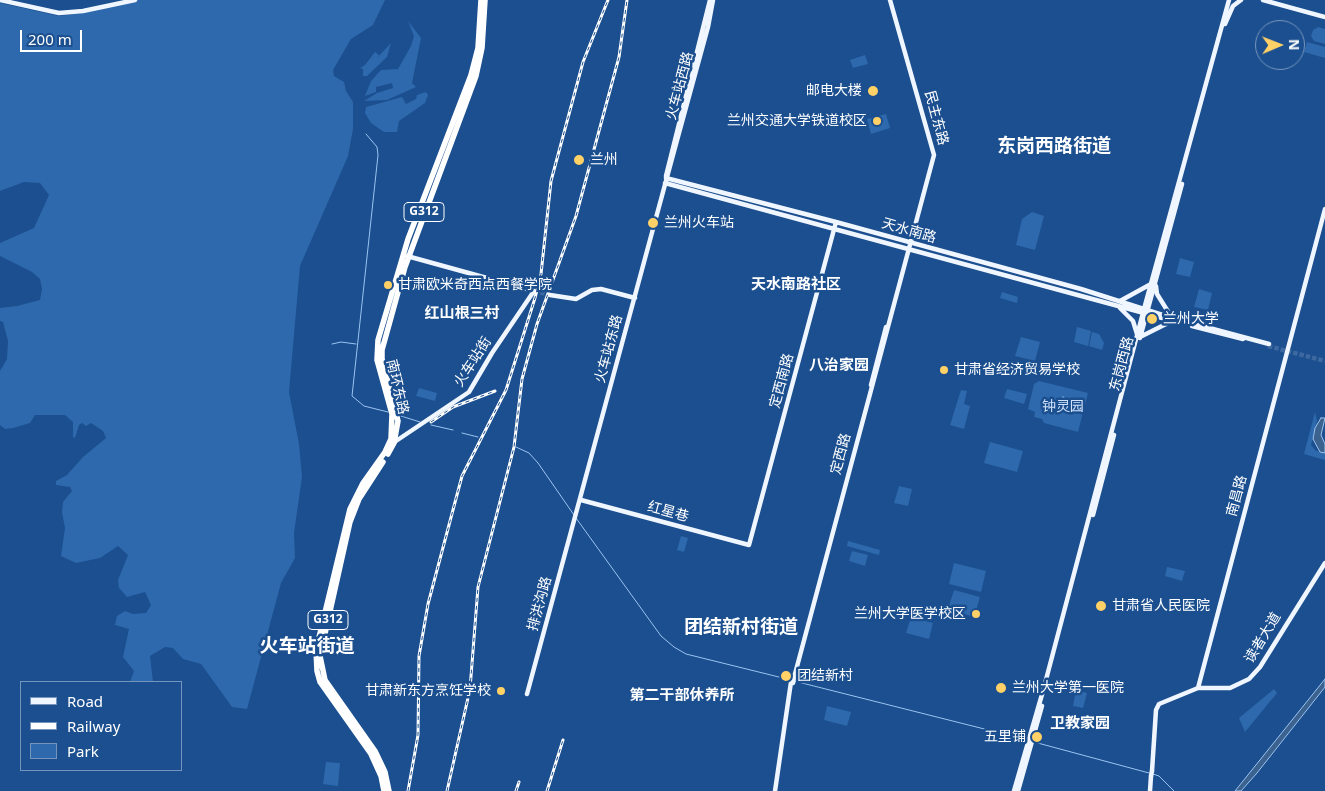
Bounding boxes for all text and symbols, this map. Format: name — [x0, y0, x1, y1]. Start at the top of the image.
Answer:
scale bar — [22, 20, 85, 52]
north arrow — [1255, 20, 1305, 70]
text: 200 m — [28, 29, 72, 49]
text: N — [1285, 39, 1304, 51]
street label: 火车站西路 — [663, 50, 697, 122]
place label: 邮电大楼 — [806, 83, 862, 99]
marker: 邮电大楼 — [866, 84, 880, 98]
street label: 民主东路 — [921, 89, 951, 147]
place label: 兰州交通大学铁道校区 — [727, 113, 867, 129]
marker: 兰州交通大学铁道校区 — [871, 115, 883, 127]
district label: 东岗西路街道 — [997, 136, 1111, 158]
place label: 兰州 — [590, 152, 618, 168]
marker: 兰州 — [572, 153, 586, 167]
road number: G312 — [404, 202, 444, 222]
place label: 兰州火车站 — [664, 215, 734, 231]
street label: 天水南路 — [880, 215, 938, 247]
marker: 兰州火车站 — [646, 216, 660, 230]
district label: 天水南路社区 — [751, 276, 841, 294]
place label: 甘肃欧米奇西点西餐学院 — [398, 277, 552, 293]
marker: 甘肃欧米奇西点西餐学院 — [382, 279, 394, 291]
district label: 红山根三村 — [425, 305, 499, 323]
place label: 兰州大学 — [1163, 311, 1219, 327]
marker: 兰州大学 — [1145, 312, 1159, 326]
street label: 火车站东路 — [592, 313, 626, 385]
street label: 火车站街 — [451, 334, 495, 390]
street label: 东岗西路 — [1107, 335, 1137, 393]
street label: 定西南路 — [767, 352, 797, 410]
district label: 八治家园 — [809, 357, 869, 375]
street label: 南环东路 — [383, 358, 411, 416]
place label: 甘肃省经济贸易学校 — [954, 362, 1080, 378]
marker: 甘肃省经济贸易学校 — [938, 364, 950, 376]
park label: 钟灵园 — [1042, 399, 1084, 415]
street label: 定西路 — [827, 432, 855, 476]
street label: 南昌路 — [1223, 474, 1251, 518]
street label: 红星巷 — [646, 498, 690, 526]
street label: 排洪沟路 — [525, 575, 555, 633]
place label: 甘肃省人民医院 — [1112, 598, 1210, 614]
marker: 甘肃省人民医院 — [1094, 599, 1108, 613]
place label: 兰州大学医学校区 — [854, 606, 966, 622]
marker: 兰州大学医学校区 — [970, 608, 982, 620]
road number: G312 — [308, 610, 348, 630]
street label: 读者大道 — [1241, 610, 1285, 666]
district label: 团结新村街道 — [684, 617, 798, 639]
district label: 火车站街道 — [260, 636, 354, 658]
place label: 团结新村 — [797, 668, 853, 684]
marker: 团结新村 — [779, 669, 793, 683]
place label: 兰州大学第一医院 — [1012, 680, 1124, 696]
legend — [20, 681, 182, 771]
marker: 兰州大学第一医院 — [994, 681, 1008, 695]
place label: 甘肃新东方烹饪学校 — [365, 683, 491, 699]
marker: 甘肃新东方烹饪学校 — [495, 685, 507, 697]
district label: 第二干部休养所 — [630, 687, 734, 705]
text: Road — [67, 691, 103, 711]
district label: 卫教家园 — [1050, 715, 1110, 733]
text: Railway — [67, 716, 120, 736]
place label: 五里铺 — [984, 729, 1026, 745]
marker: 五里铺 — [1030, 730, 1044, 744]
text: Park — [67, 741, 99, 761]

